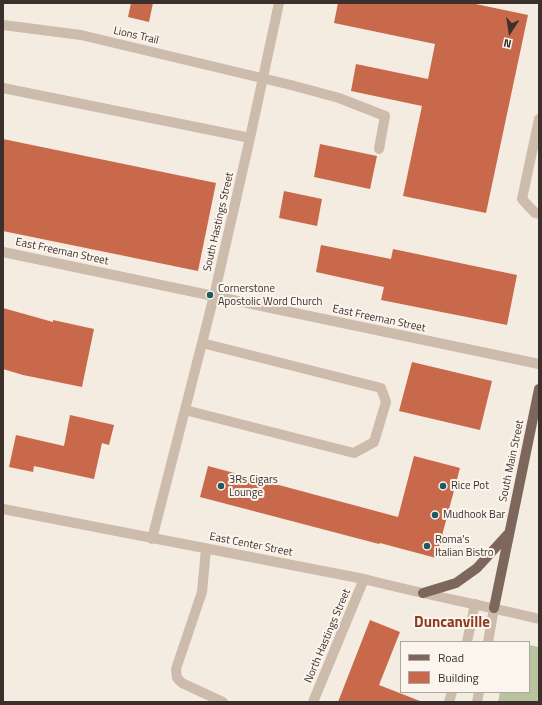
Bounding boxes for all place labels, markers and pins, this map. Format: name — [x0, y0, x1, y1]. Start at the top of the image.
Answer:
place label: Cornerstone Apostolic Word Church — [218, 282, 322, 308]
marker: Cornerstone Apostolic Word Church — [205, 290, 215, 300]
place label: 3Rs Cigars Lounge — [229, 473, 278, 499]
place label: Rice Pot — [451, 479, 489, 493]
marker: 3Rs Cigars Lounge — [216, 481, 226, 491]
marker: Rice Pot — [438, 481, 448, 491]
place label: Mudhook Bar — [443, 508, 505, 522]
marker: Mudhook Bar — [430, 510, 440, 520]
place label: Roma's Italian Bistro — [435, 533, 494, 559]
marker: Roma's Italian Bistro — [422, 541, 432, 551]

